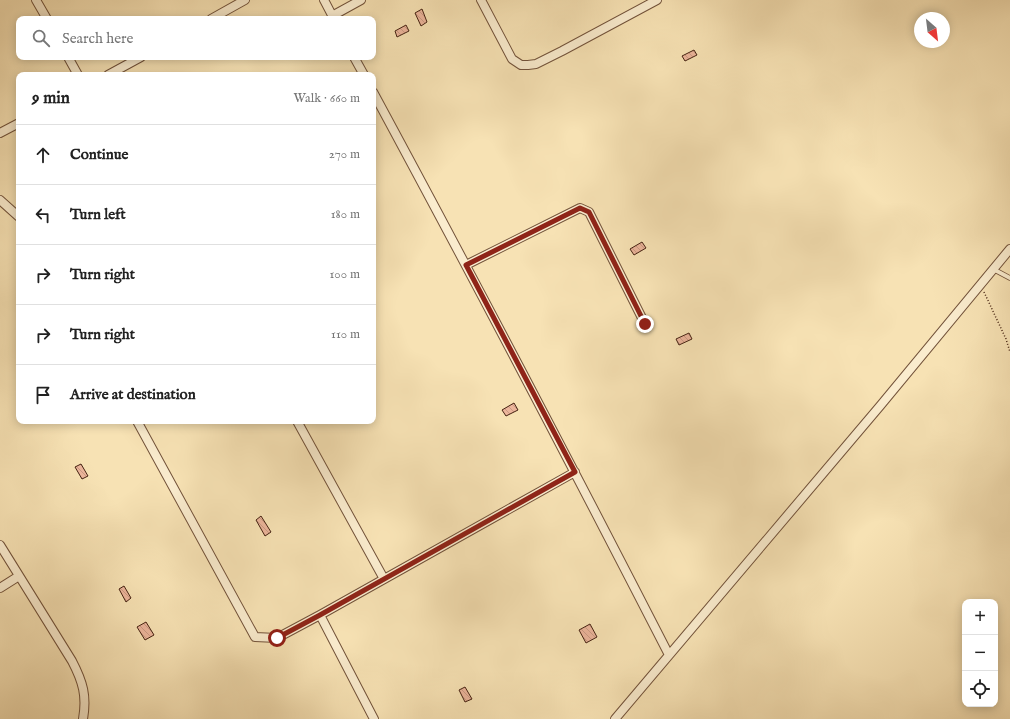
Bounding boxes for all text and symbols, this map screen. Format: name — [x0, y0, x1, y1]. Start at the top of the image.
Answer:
north arrow — [914, 12, 950, 48]
search box — [16, 16, 376, 60]
icon: search — [30, 27, 52, 49]
text: Search here — [62, 29, 133, 48]
text: 9 min — [32, 88, 70, 109]
text: Walk · 660 m — [294, 90, 360, 107]
icon: ahead — [32, 144, 54, 166]
text: Continue — [70, 145, 128, 164]
text: 270 m — [329, 146, 360, 163]
icon: left — [32, 204, 54, 226]
text: Turn left — [70, 205, 126, 224]
text: 180 m — [331, 206, 360, 223]
icon: right — [32, 264, 54, 286]
text: Turn right — [70, 265, 135, 284]
text: 100 m — [330, 266, 360, 283]
route end — [636, 315, 654, 333]
icon: right — [32, 324, 54, 346]
text: Turn right — [70, 325, 135, 344]
text: 110 m — [331, 326, 360, 343]
icon: arrive — [32, 384, 54, 406]
text: Arrive at destination — [70, 385, 196, 404]
map controls — [962, 599, 998, 707]
button: + — [962, 599, 998, 635]
route start — [268, 629, 286, 647]
button: − — [962, 635, 998, 671]
button: locate — [962, 671, 998, 707]

